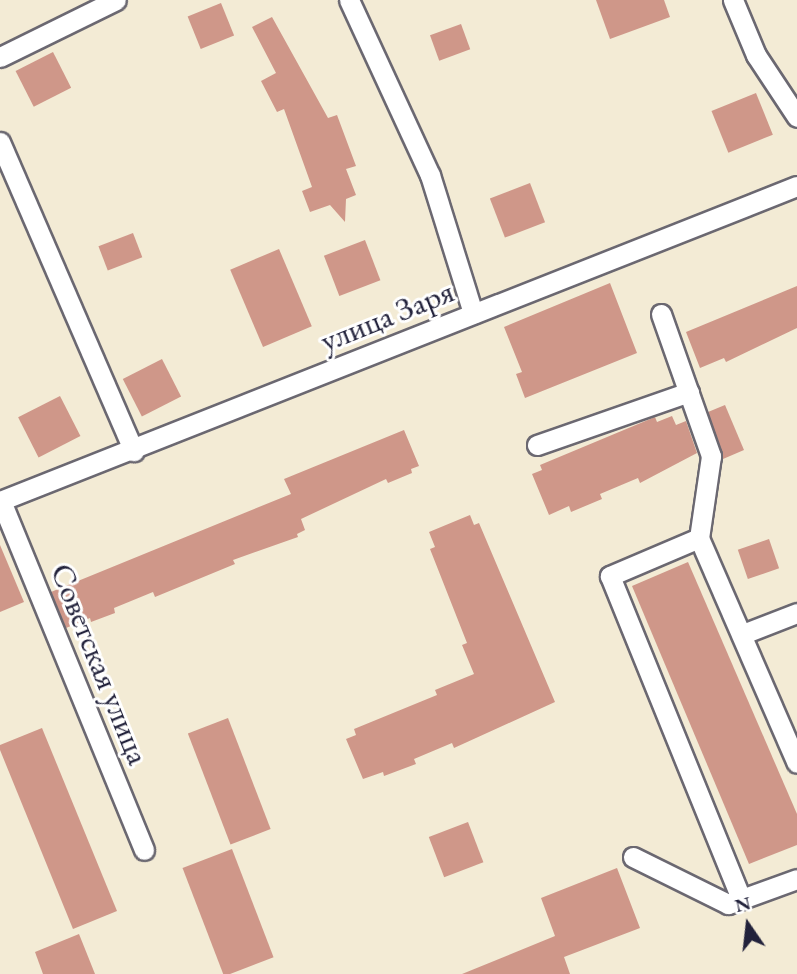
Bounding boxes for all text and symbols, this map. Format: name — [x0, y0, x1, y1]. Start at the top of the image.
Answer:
street label: улица Заря — [315, 272, 459, 360]
street label: Советская улица — [42, 558, 158, 770]
north arrow — [713, 890, 783, 960]
text: N — [732, 890, 753, 918]

